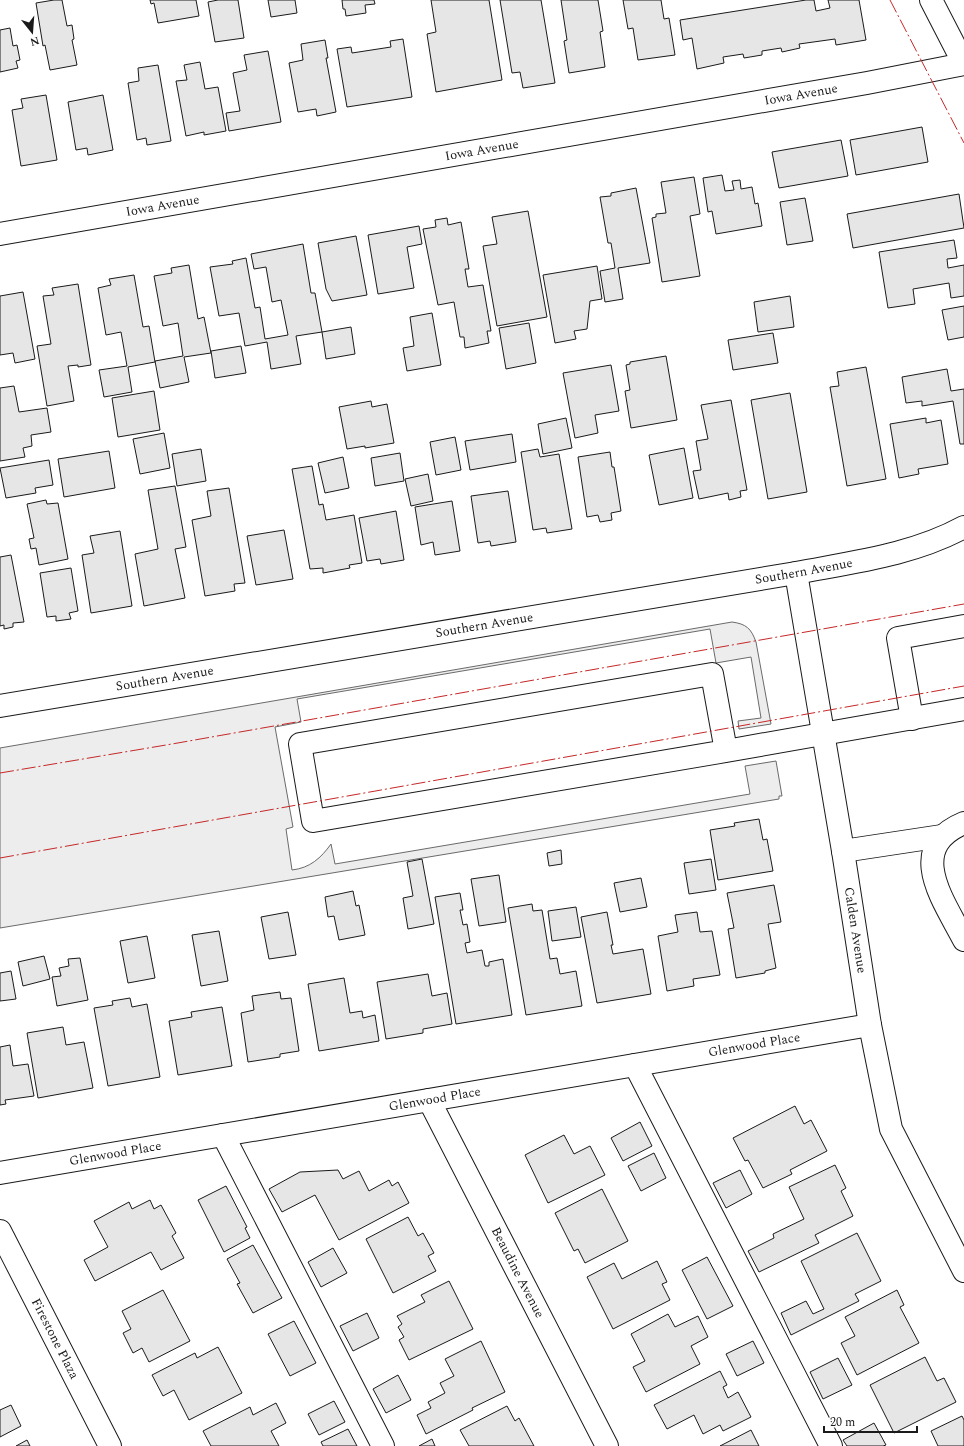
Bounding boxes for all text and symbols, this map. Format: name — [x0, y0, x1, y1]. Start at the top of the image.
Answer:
north arrow — [12, 12, 52, 52]
text: N — [28, 32, 42, 51]
street label: Iowa Avenue — [763, 78, 839, 111]
street label: Iowa Avenue — [443, 134, 520, 166]
street label: Iowa Avenue — [124, 189, 201, 222]
street label: Southern Avenue — [753, 553, 854, 590]
street label: Southern Avenue — [434, 607, 535, 643]
street label: Southern Avenue — [114, 660, 215, 696]
street label: Calden Avenue — [839, 886, 872, 975]
street label: Glenwood Place — [707, 1027, 802, 1062]
street label: Glenwood Place — [387, 1081, 482, 1117]
street label: Glenwood Place — [68, 1136, 163, 1171]
street label: Beaudine Avenue — [486, 1223, 550, 1322]
street label: Firestone Plaza — [26, 1295, 85, 1383]
scale bar — [824, 1408, 917, 1434]
text: 20 m — [830, 1413, 855, 1432]

